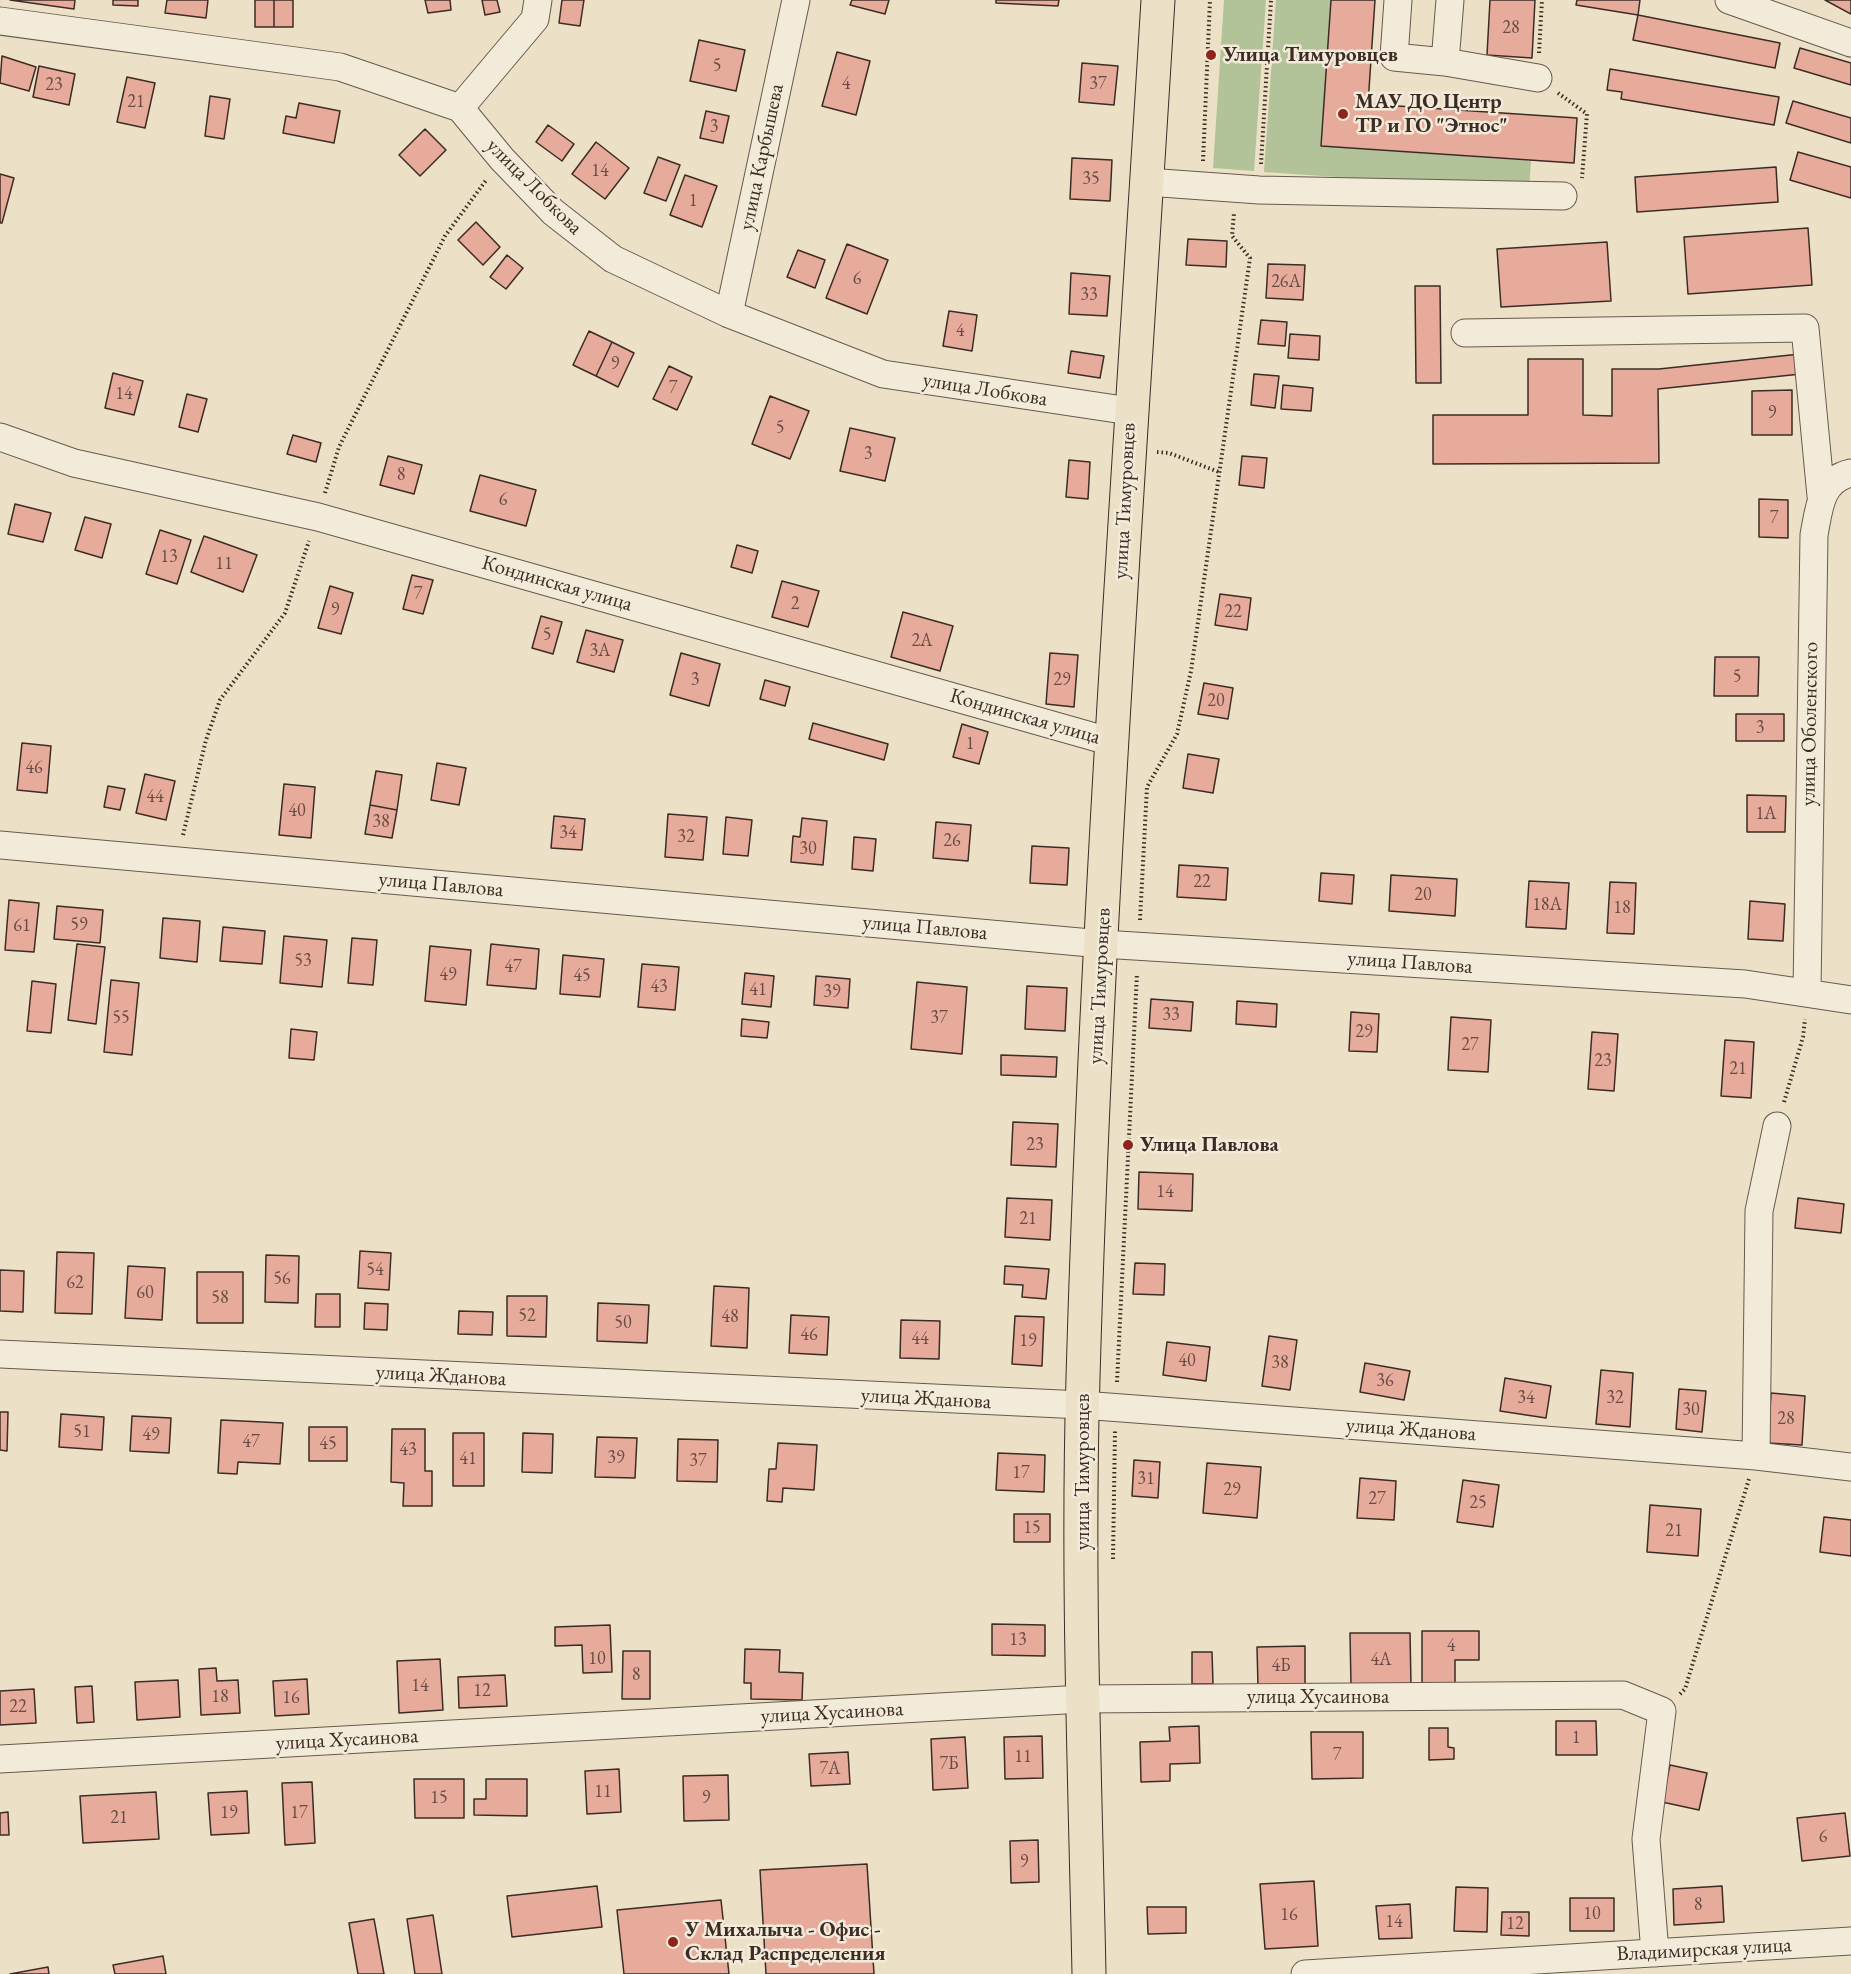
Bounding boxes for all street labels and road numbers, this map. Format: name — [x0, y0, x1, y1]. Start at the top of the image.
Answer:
street label: улица Карбышева — [734, 81, 790, 233]
street label: улица Лобкова — [481, 134, 587, 240]
street label: улица Лобкова — [921, 368, 1049, 412]
street label: улица Тимуровцев — [1108, 422, 1142, 580]
street label: Кондинская улица — [479, 550, 635, 618]
street label: улица Оболенского — [1796, 642, 1824, 806]
street label: Кондинская улица — [947, 683, 1103, 751]
street label: улица Павлова — [377, 867, 505, 903]
street label: улица Тимуровцев — [1083, 907, 1117, 1065]
street label: улица Павлова — [861, 910, 989, 946]
street label: улица Павлова — [1347, 946, 1473, 980]
street label: улица Жданова — [375, 1360, 507, 1392]
street label: улица Жданова — [860, 1383, 992, 1415]
street label: улица Тимуровцев — [1070, 1394, 1096, 1550]
street label: улица Жданова — [1345, 1413, 1477, 1447]
street label: улица Хусаинова — [1247, 1684, 1389, 1710]
street label: улица Хусаинова — [760, 1697, 904, 1729]
street label: улица Хусаинова — [275, 1724, 419, 1756]
street label: Владимирская улица — [1616, 1933, 1792, 1967]

